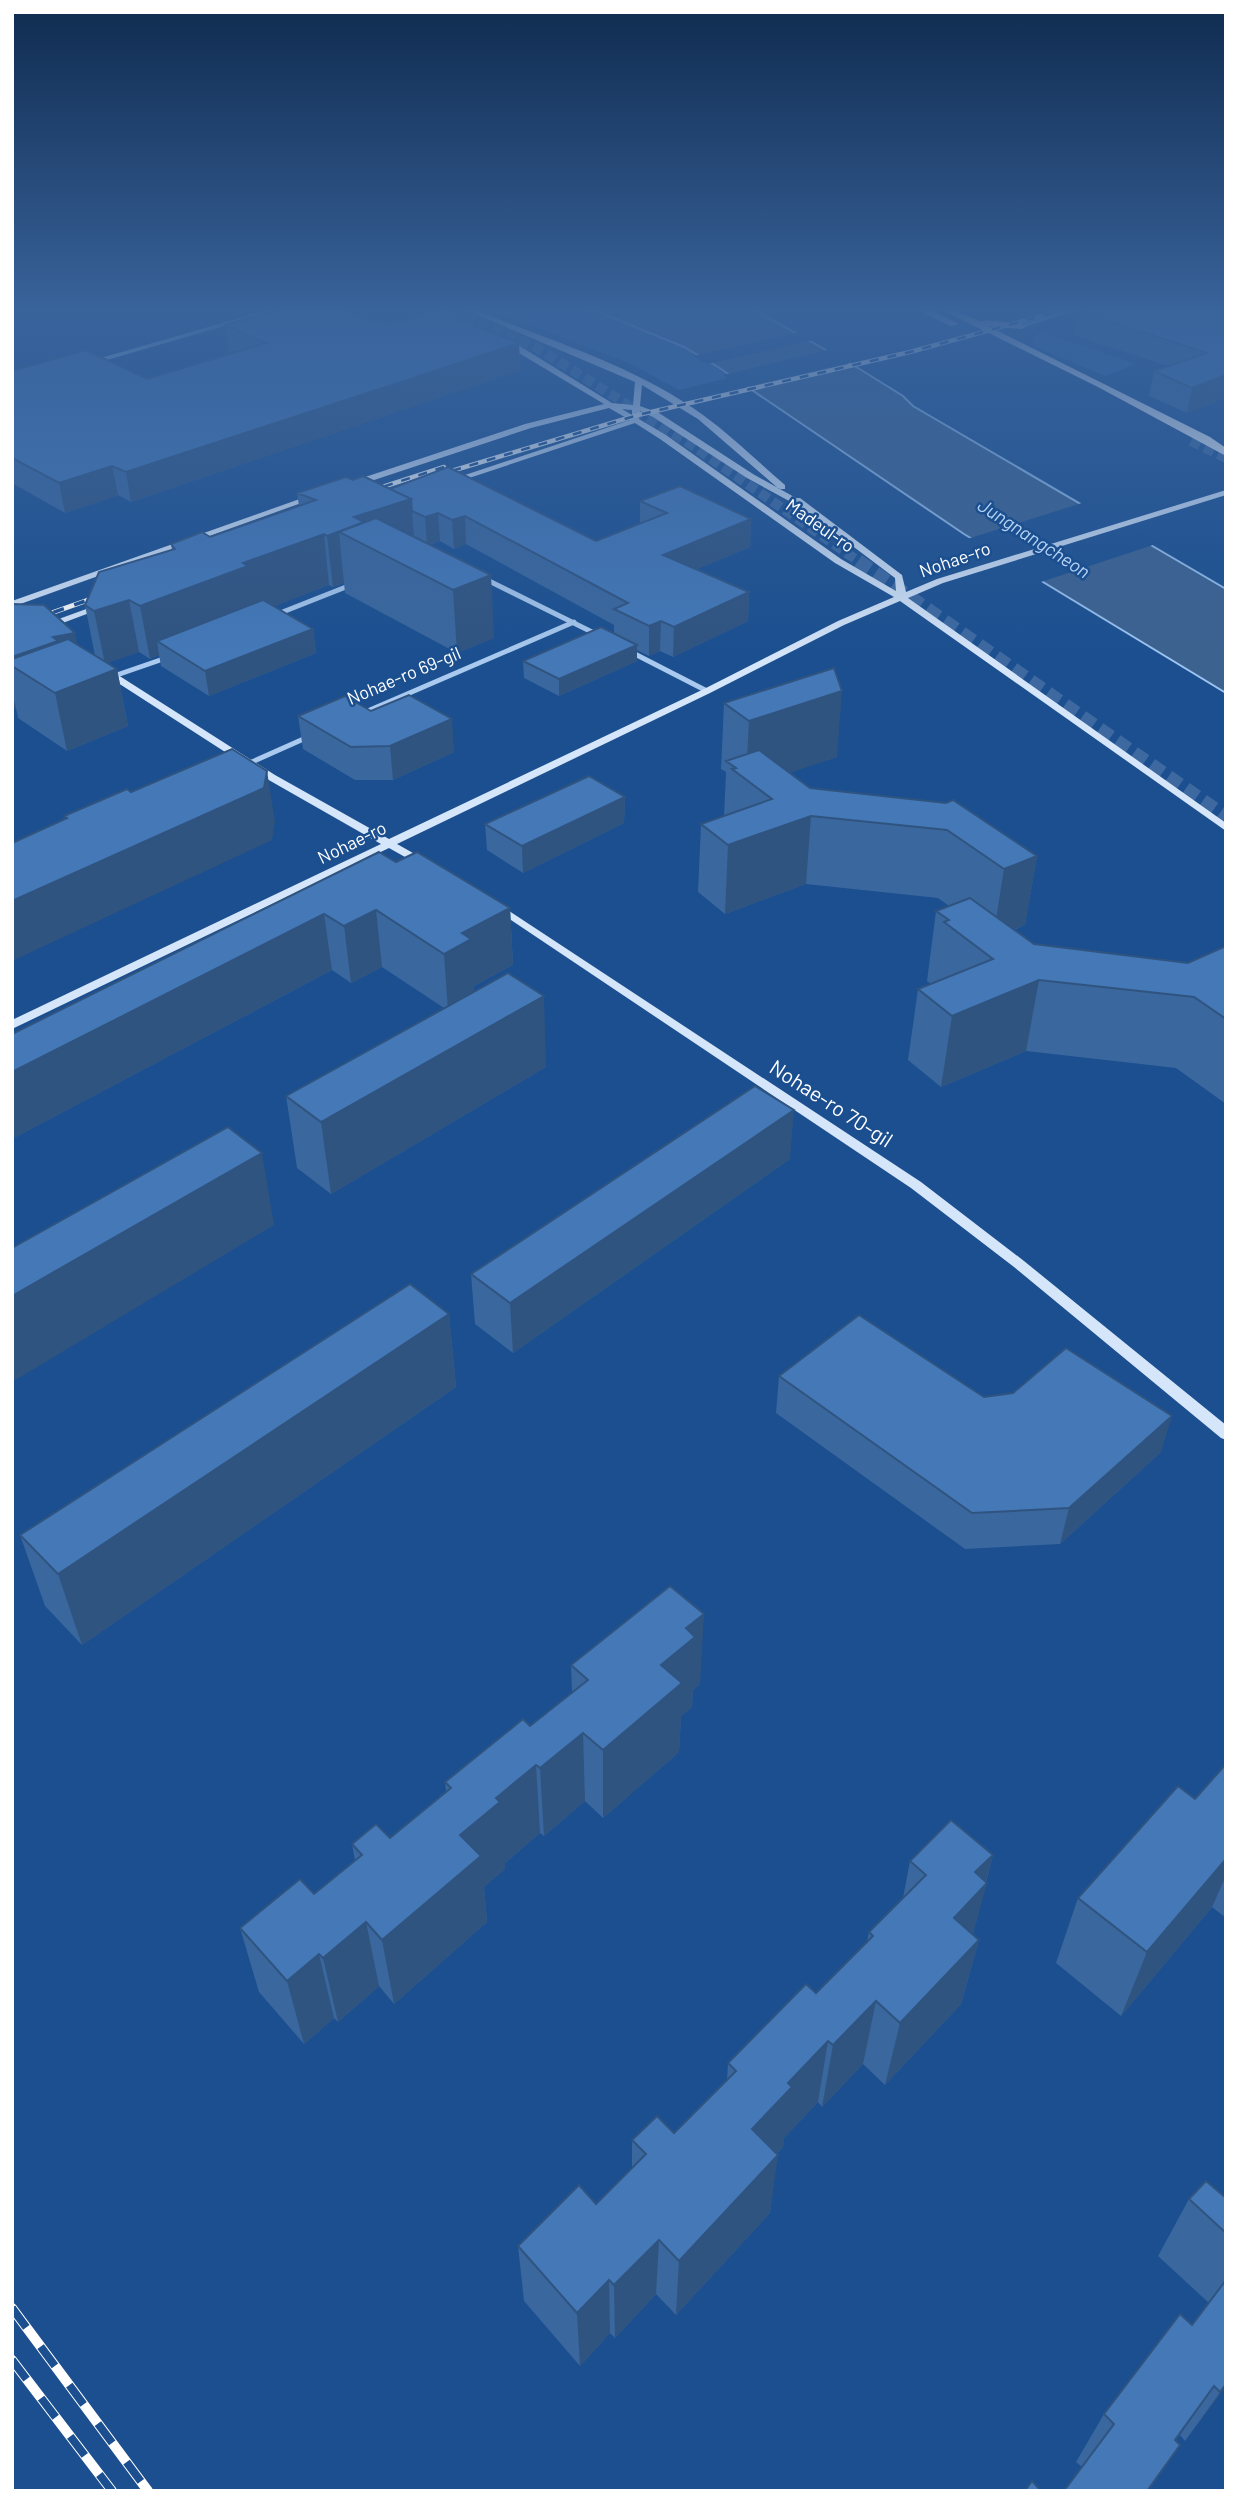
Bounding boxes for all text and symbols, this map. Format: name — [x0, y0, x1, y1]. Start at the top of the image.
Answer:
water label: Jungnangcheon — [974, 493, 1095, 582]
street label: Madeul-ro — [782, 494, 859, 557]
street label: Nohae-ro — [916, 537, 993, 581]
street label: Nohae-ro 69-gil — [343, 641, 464, 709]
street label: Nohae-ro — [314, 816, 390, 868]
street label: Nohae-ro 70-gil — [766, 1054, 898, 1152]

